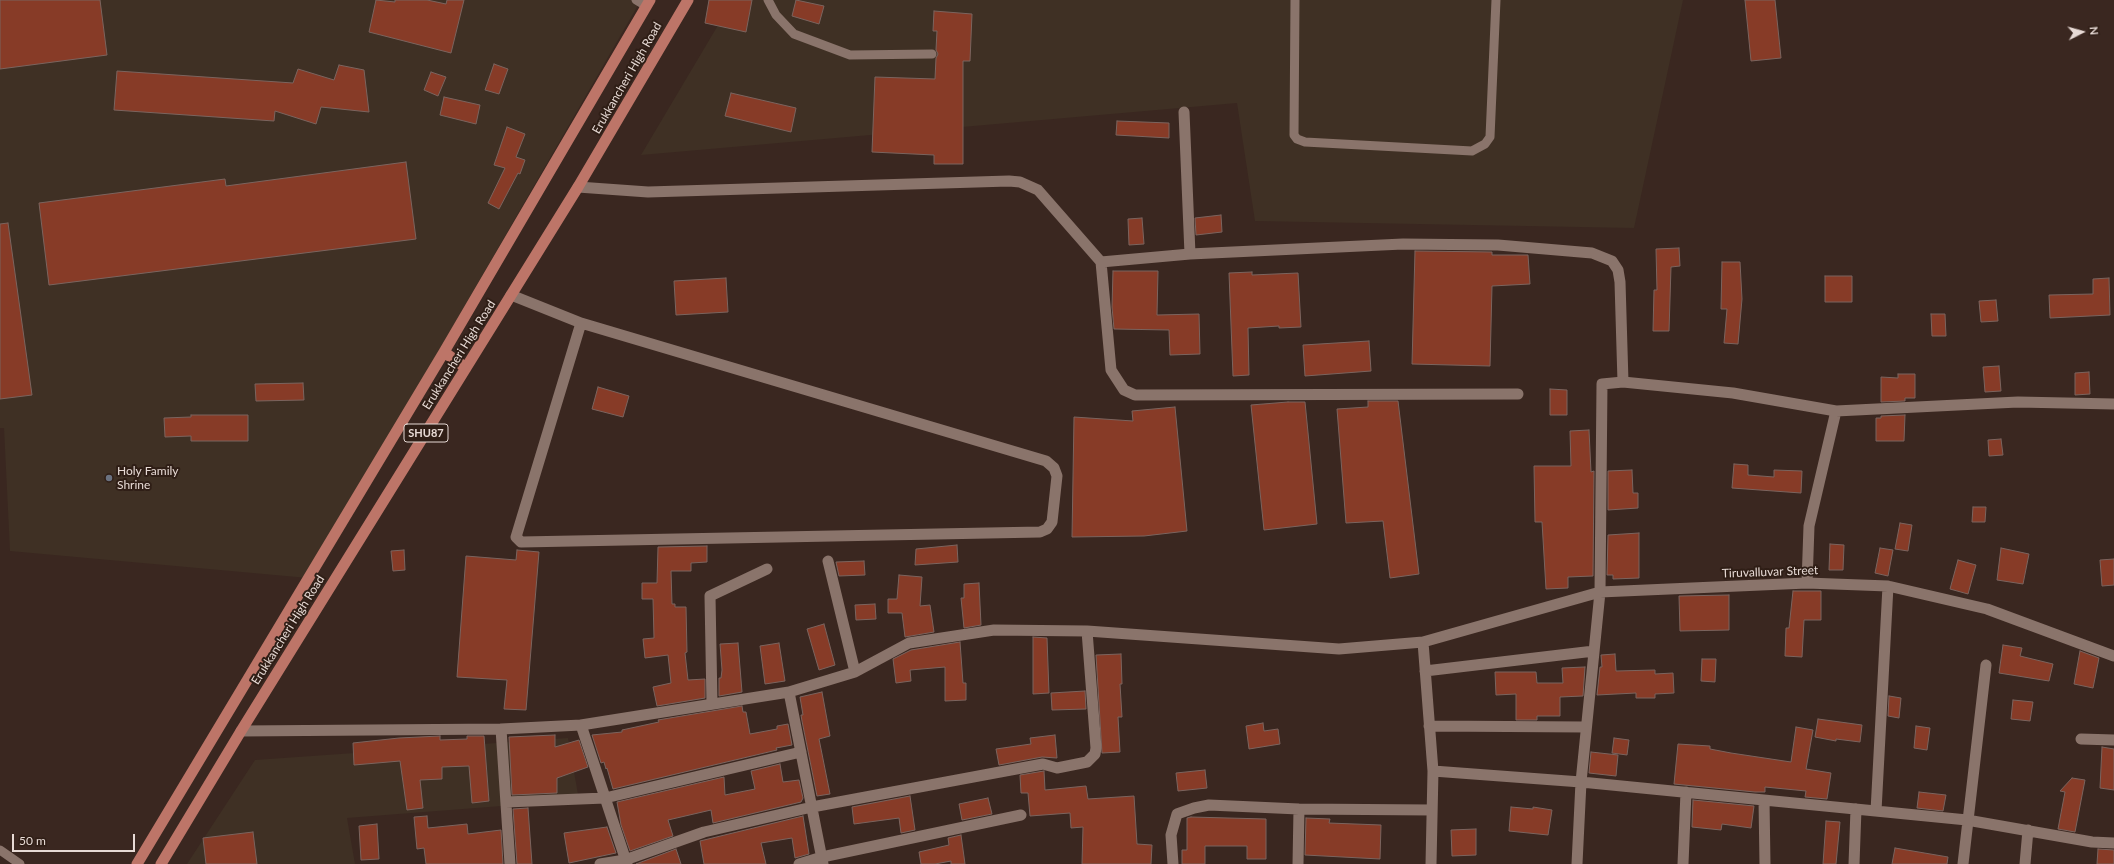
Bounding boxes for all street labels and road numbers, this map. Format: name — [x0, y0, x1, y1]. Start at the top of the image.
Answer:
street label: Erukkancheri High Road — [589, 20, 665, 136]
street label: Erukkancheri High Road — [419, 298, 499, 412]
road number: SHU87 — [404, 424, 448, 442]
street label: Tiruvalluvar Street — [1722, 563, 1818, 581]
street label: Erukkancheri High Road — [248, 573, 328, 687]

